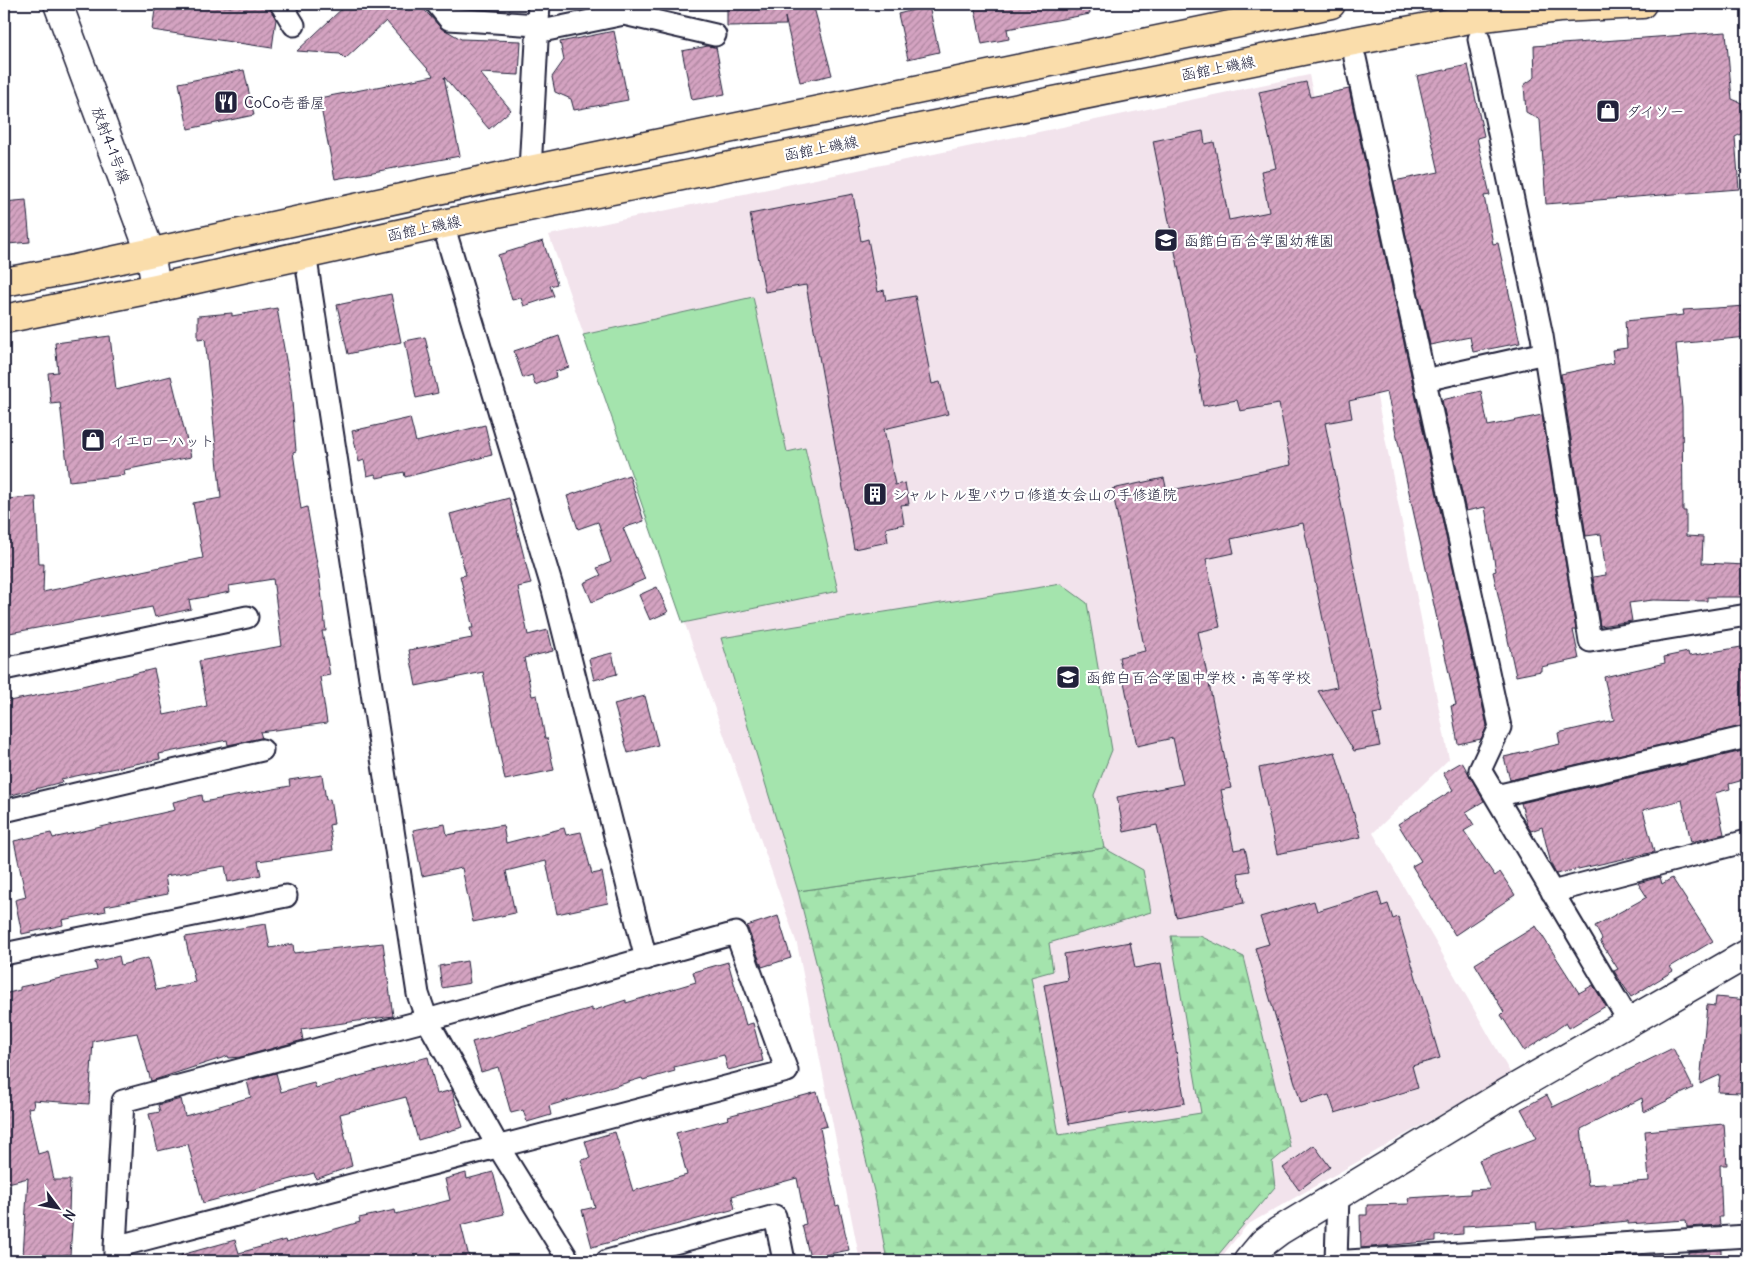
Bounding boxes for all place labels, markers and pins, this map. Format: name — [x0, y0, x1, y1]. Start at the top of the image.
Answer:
restaurant icon: CoCo壱番屋 — [213, 89, 239, 115]
place label: CoCo壱番屋 — [244, 93, 325, 112]
shop icon: ダイソー — [1595, 98, 1621, 124]
place label: ダイソー — [1626, 102, 1685, 121]
school or university icon: 函館白百合学園幼稚園 — [1153, 227, 1179, 253]
place label: 函館白百合学園幼稚園 — [1184, 231, 1334, 250]
shop icon: イエローハット — [80, 427, 106, 453]
place label: イエローハット — [110, 431, 215, 450]
building icon: シャルトル聖パウロ修道女会山の手修道院 — [862, 481, 888, 507]
place label: シャルトル聖パウロ修道女会山の手修道院 — [892, 485, 1177, 504]
school or university icon: 函館白百合学園中学校・高等学校 — [1055, 664, 1081, 690]
place label: 函館白百合学園中学校・高等学校 — [1086, 668, 1311, 687]

